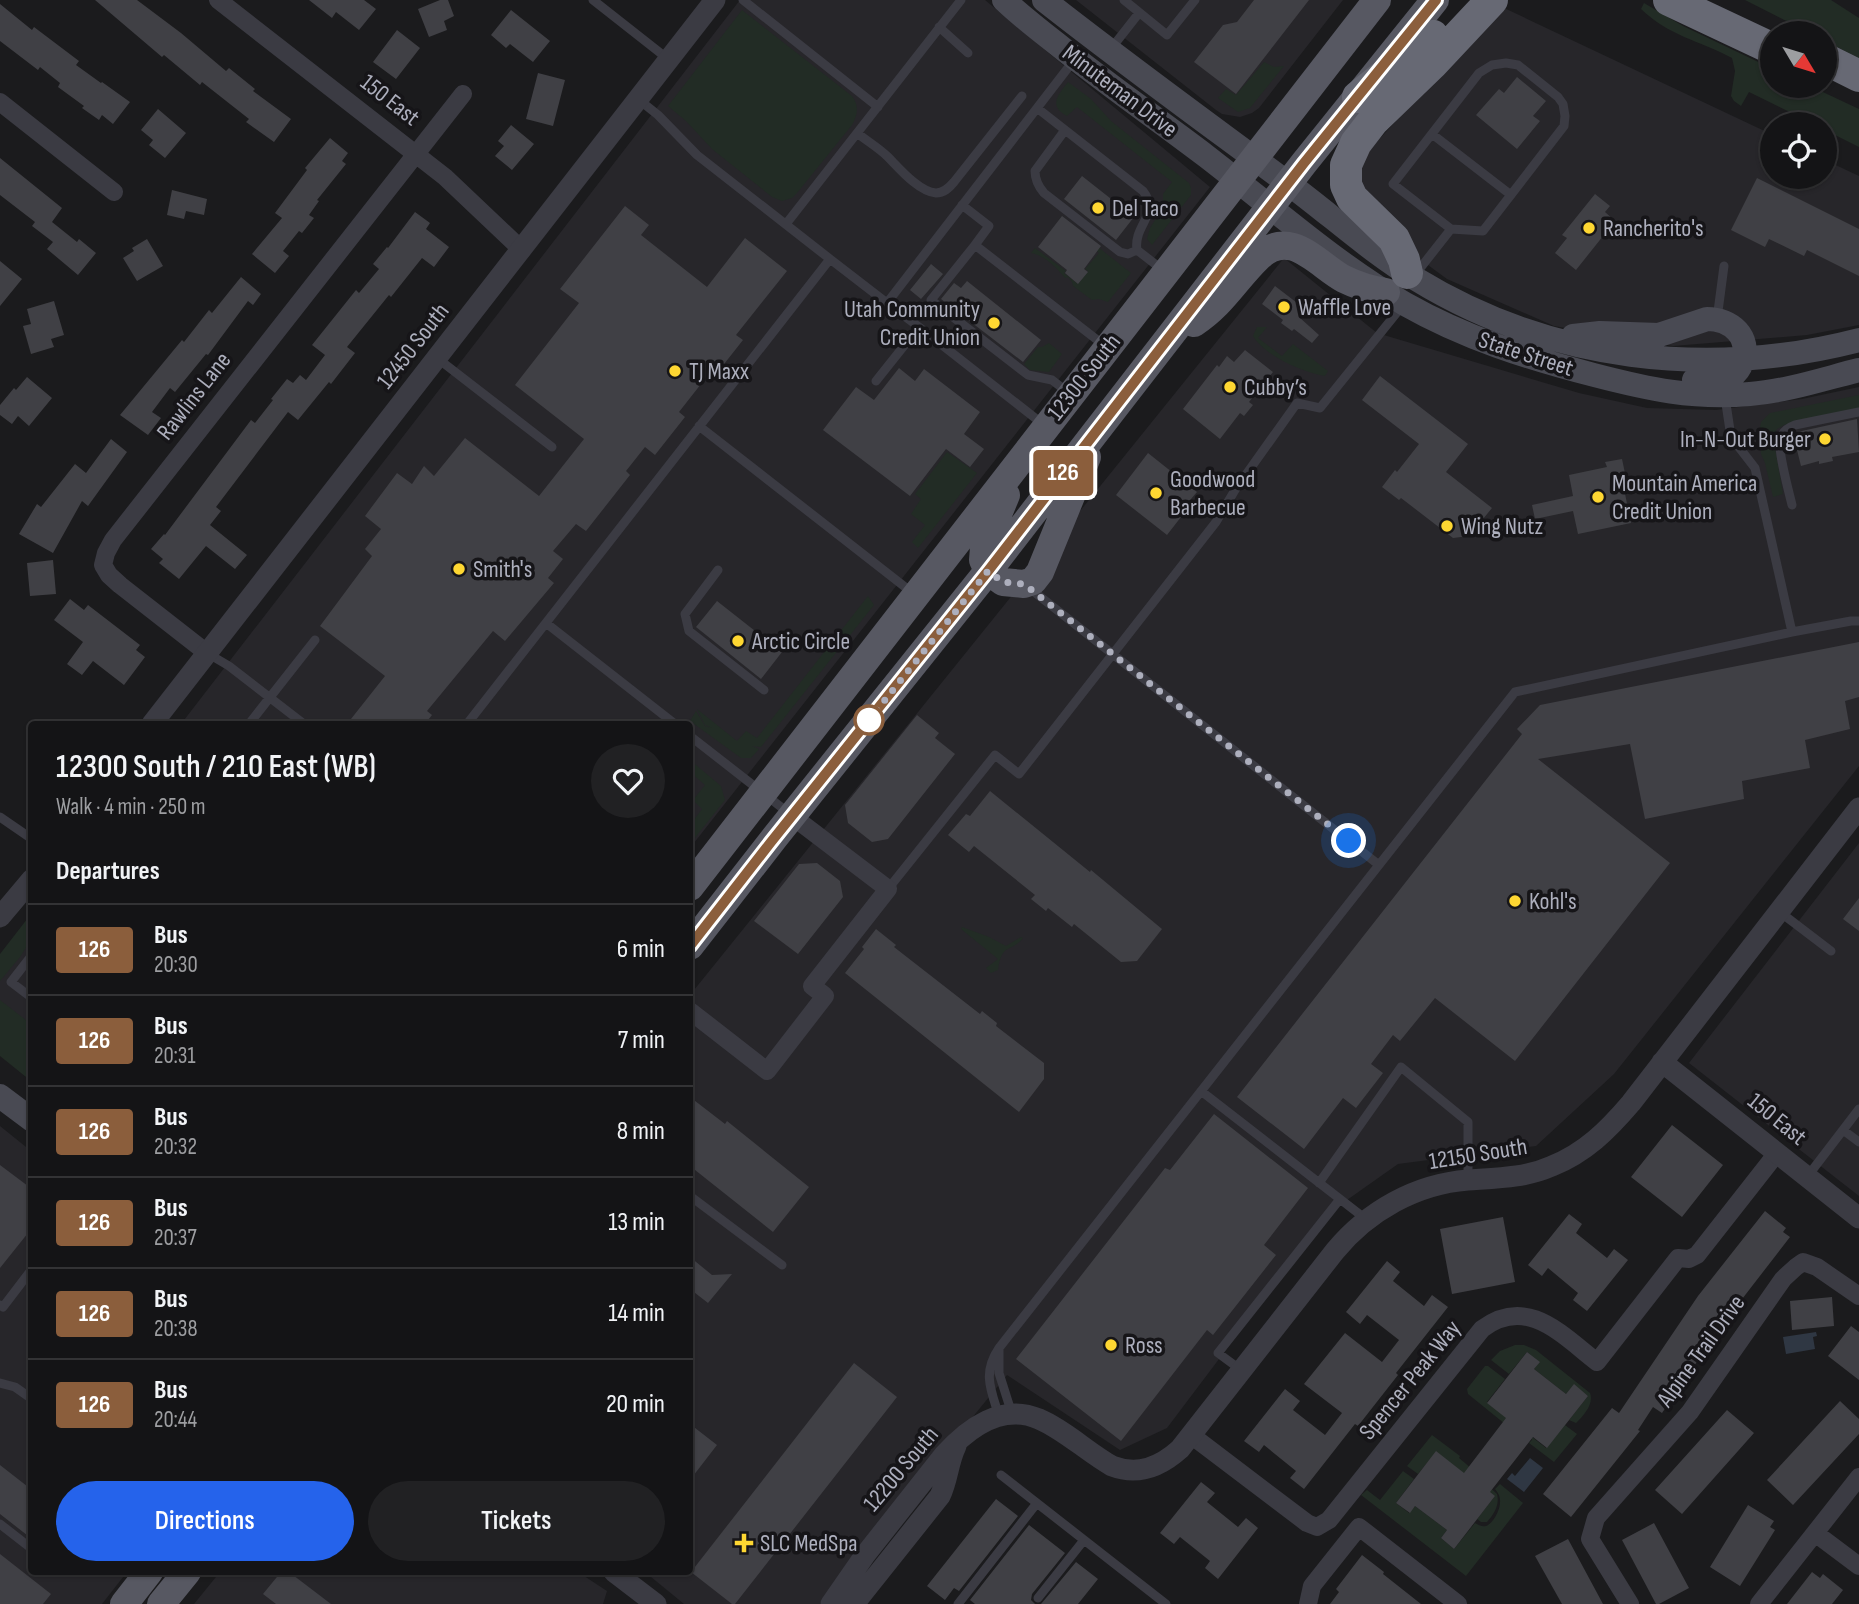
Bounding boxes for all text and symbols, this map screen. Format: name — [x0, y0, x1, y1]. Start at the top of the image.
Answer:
north arrow — [1760, 21, 1838, 98]
map controls — [1760, 21, 1837, 189]
street label: Minuteman Drive — [1057, 38, 1183, 144]
street label: 150 East — [355, 68, 425, 132]
button: locate — [1760, 112, 1837, 189]
place label: Del Taco — [1112, 194, 1179, 223]
marker: Del Taco — [1090, 200, 1106, 216]
place label: Rancherito's — [1603, 214, 1704, 243]
marker: Rancherito's — [1581, 220, 1597, 236]
place label: Waffle Love — [1298, 293, 1391, 322]
place label: Utah Community Credit Union — [844, 295, 980, 352]
street label: 12450 South — [371, 297, 455, 395]
marker: Waffle Love — [1276, 299, 1292, 315]
marker: Utah Community Credit Union — [986, 315, 1002, 331]
street label: State Street — [1475, 325, 1577, 383]
street label: 12300 South — [1041, 328, 1127, 426]
street label: Rawlins Lane — [151, 346, 237, 446]
place label: TJ Maxx — [689, 357, 749, 386]
marker: TJ Maxx — [667, 363, 683, 379]
place label: Cubby’s — [1244, 373, 1307, 402]
marker: Cubby’s — [1222, 379, 1238, 395]
place label: In-N-Out Burger — [1680, 425, 1811, 454]
marker: In-N-Out Burger — [1817, 431, 1833, 447]
line badge: 126 — [1023, 450, 1103, 496]
text: 126 — [1047, 458, 1079, 487]
place label: Goodwood Barbecue — [1170, 465, 1255, 522]
place label: Mountain America Credit Union — [1612, 469, 1757, 526]
marker: Goodwood Barbecue — [1148, 485, 1164, 501]
marker: Mountain America Credit Union — [1590, 489, 1606, 505]
place label: Wing Nutz — [1461, 512, 1544, 541]
marker: Wing Nutz — [1439, 518, 1455, 534]
place label: Smith's — [473, 555, 532, 584]
marker: Smith's — [451, 561, 467, 577]
place label: Arctic Circle — [751, 627, 850, 656]
marker: Arctic Circle — [730, 633, 746, 649]
unlabelled marker — [854, 705, 884, 735]
button: heart — [591, 744, 665, 818]
text: 12300 South / 210 East (WB) — [56, 747, 376, 787]
text: Walk · 4 min · 250 m — [56, 793, 206, 821]
your location — [1331, 823, 1366, 858]
text: Departures — [56, 856, 160, 887]
place label: Kohl's — [1529, 887, 1577, 916]
marker: Kohl's — [1507, 893, 1523, 909]
text: Bus — [154, 920, 188, 951]
text: 6 min — [617, 934, 665, 965]
text: 126 — [79, 935, 110, 964]
text: 20:30 — [154, 951, 198, 979]
text: Bus — [154, 1011, 188, 1042]
text: 7 min — [618, 1025, 665, 1056]
text: 126 — [79, 1026, 110, 1055]
text: 20:31 — [154, 1042, 196, 1070]
street label: 150 East — [1742, 1087, 1812, 1151]
text: Bus — [154, 1102, 188, 1133]
text: 8 min — [617, 1116, 665, 1147]
text: 126 — [79, 1117, 110, 1146]
street label: 12150 South — [1427, 1132, 1529, 1176]
text: 20:32 — [154, 1133, 197, 1161]
text: Bus — [154, 1193, 188, 1224]
text: 13 min — [608, 1207, 665, 1238]
text: 126 — [79, 1208, 110, 1237]
text: 20:37 — [154, 1224, 197, 1252]
text: Bus — [154, 1284, 188, 1315]
street label: Alpine Trail Drive — [1650, 1289, 1751, 1414]
text: 14 min — [608, 1298, 665, 1329]
text: 126 — [79, 1299, 110, 1328]
street label: Spencer Peak Way — [1353, 1314, 1467, 1446]
text: 20:38 — [154, 1315, 198, 1343]
place label: Ross — [1125, 1331, 1163, 1360]
marker: Ross — [1103, 1337, 1119, 1353]
text: Bus — [154, 1375, 188, 1406]
text: 20 min — [606, 1389, 665, 1420]
text: 126 — [79, 1390, 110, 1419]
text: 20:44 — [154, 1406, 197, 1434]
street label: 12200 South — [857, 1421, 945, 1517]
button: Directions — [56, 1481, 354, 1561]
button: Tickets — [368, 1481, 665, 1561]
place label: SLC MedSpa — [760, 1529, 858, 1558]
marker: SLC MedSpa — [734, 1533, 754, 1553]

